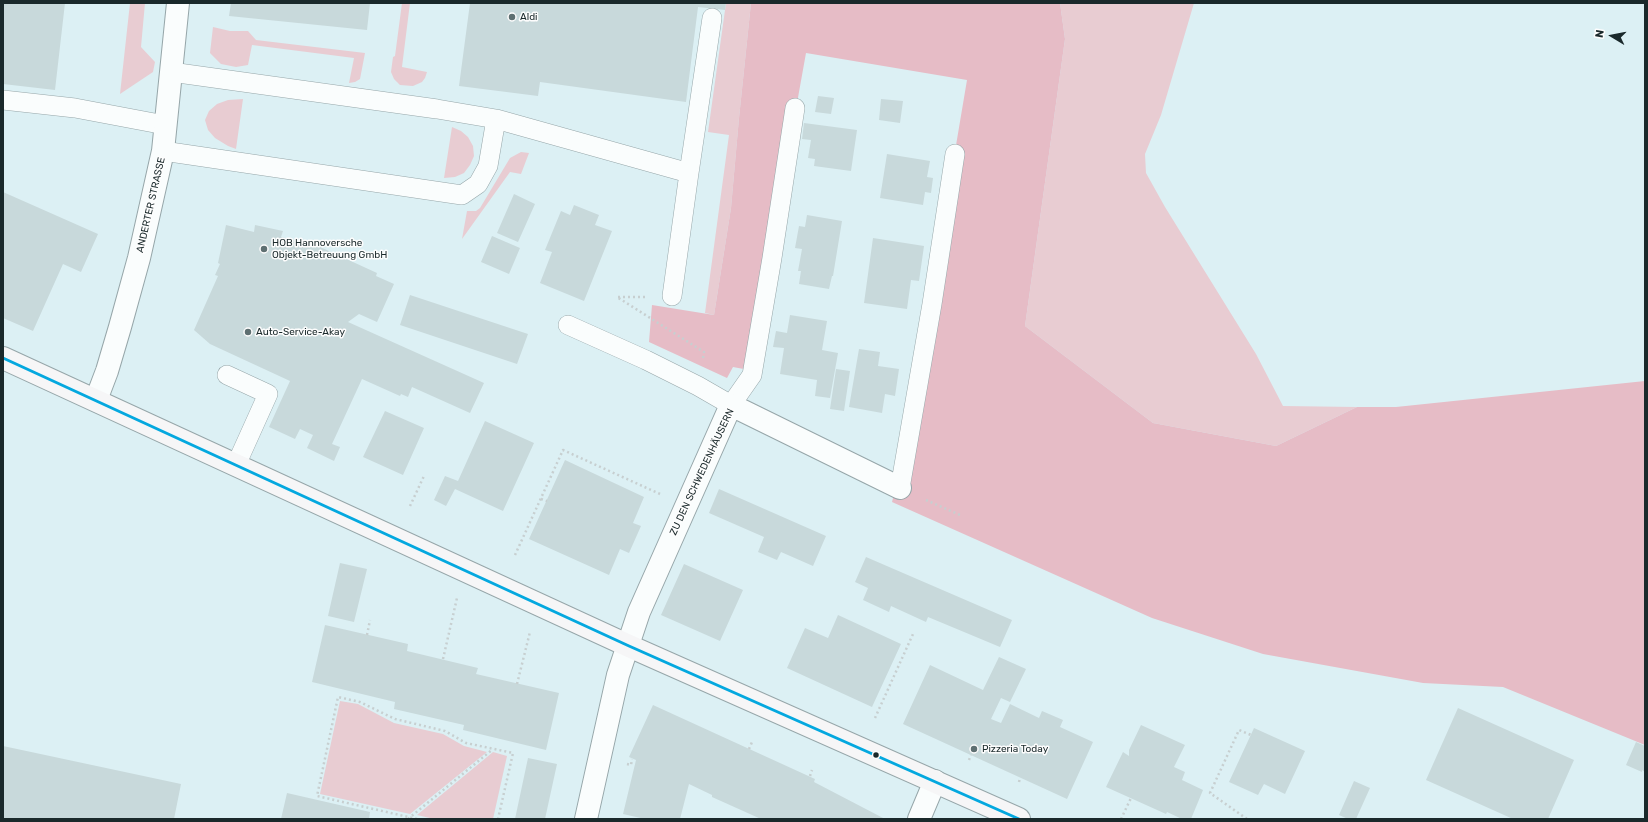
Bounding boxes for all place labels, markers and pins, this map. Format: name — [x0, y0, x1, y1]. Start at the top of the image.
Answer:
place label: Aldi — [520, 11, 537, 23]
marker: Aldi — [507, 12, 517, 22]
place label: HOB Hannoversche Objekt-Betreuung GmbH — [272, 237, 387, 260]
marker: HOB Hannoversche Objekt-Betreuung GmbH — [259, 244, 269, 254]
place label: Auto-Service-Akay — [256, 326, 345, 338]
marker: Auto-Service-Akay — [243, 327, 253, 337]
place label: Pizzeria Today — [982, 743, 1048, 755]
marker: Pizzeria Today — [969, 744, 979, 754]
unlabelled marker — [871, 750, 881, 760]

